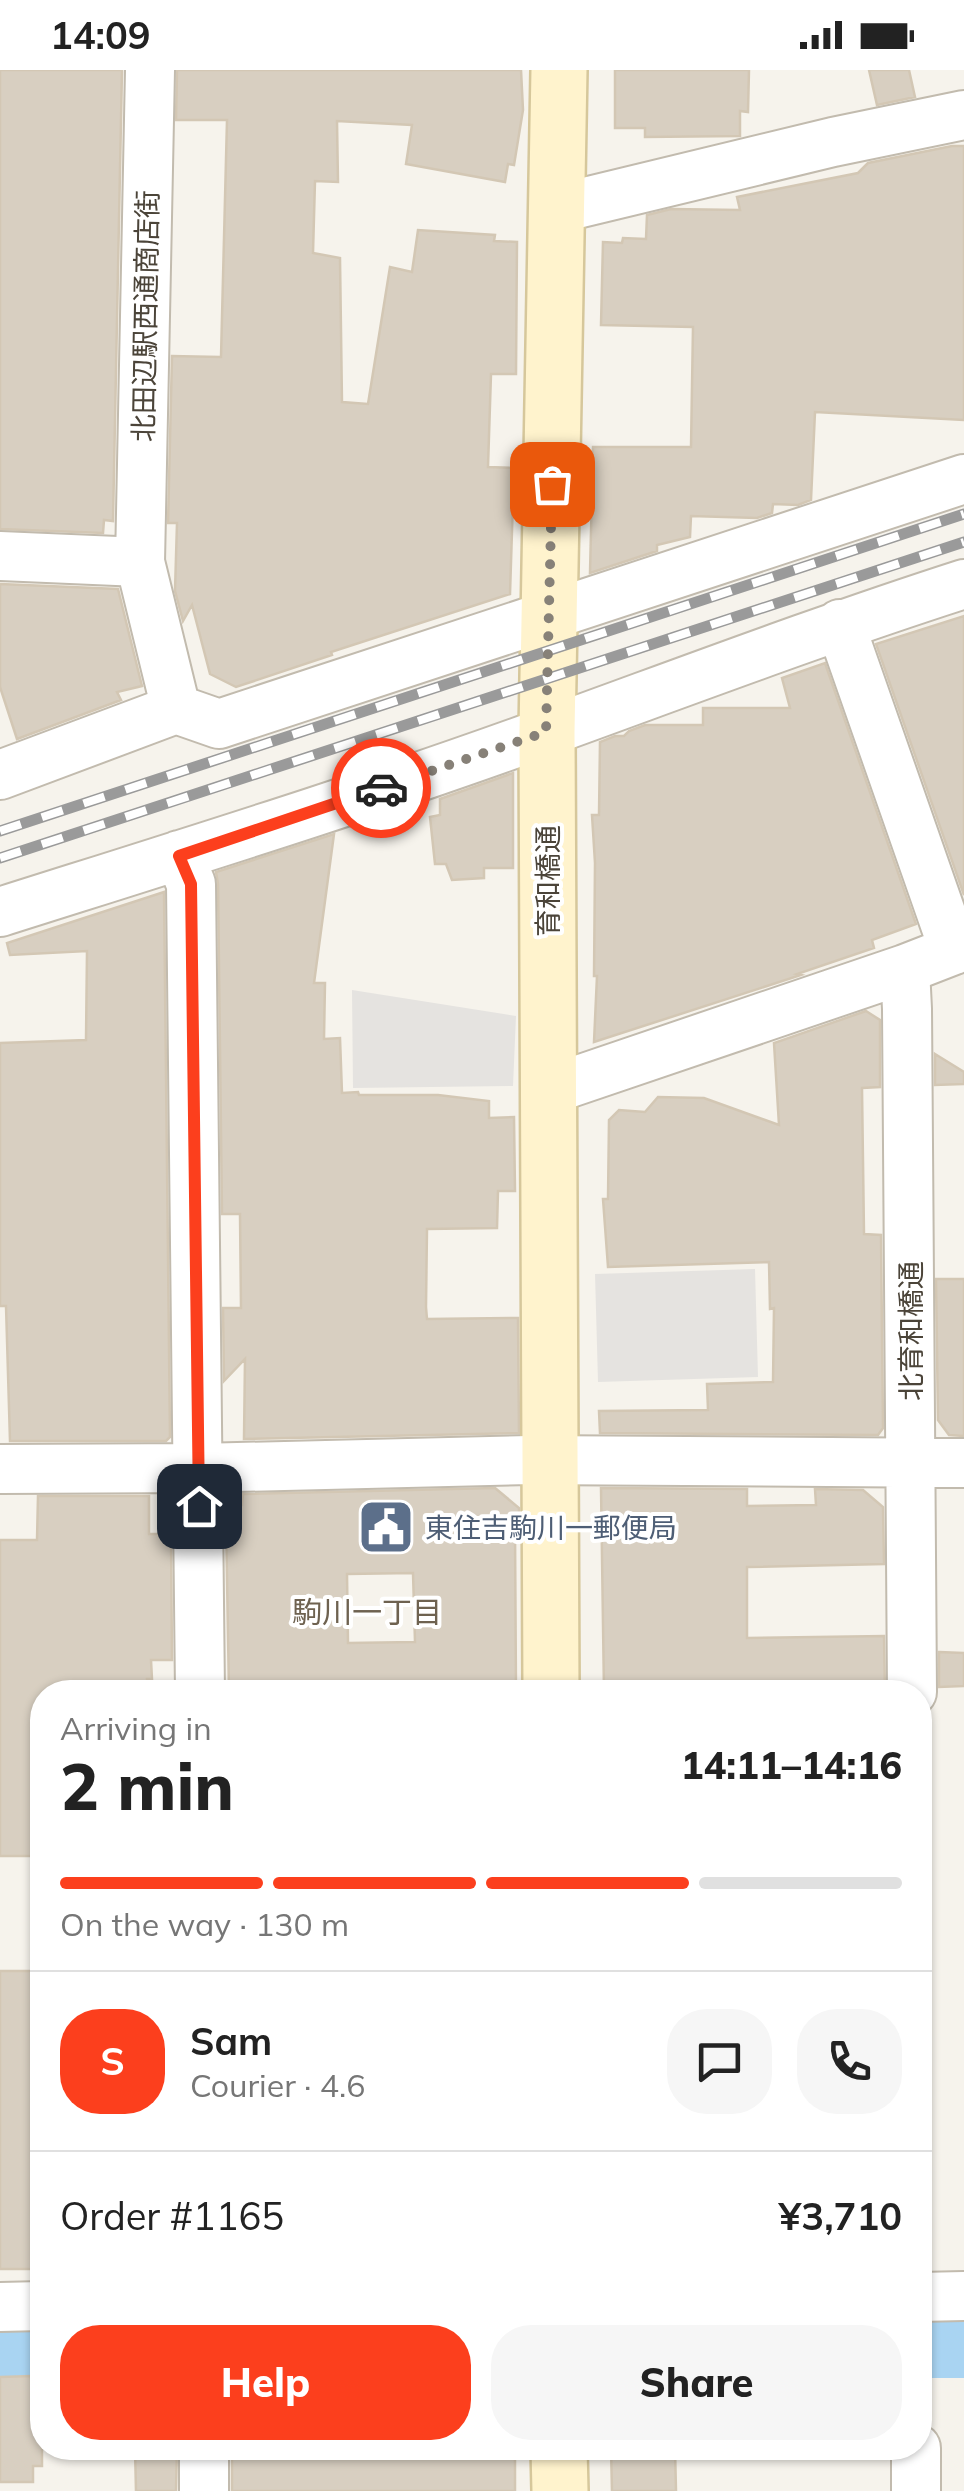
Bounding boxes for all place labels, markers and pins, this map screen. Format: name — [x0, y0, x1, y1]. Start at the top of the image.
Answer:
pin — [510, 442, 595, 527]
pin — [157, 1464, 242, 1549]
public building icon: 東住吉駒川一郵便局 — [356, 1497, 416, 1557]
place label: 東住吉駒川一郵便局 — [425, 1510, 677, 1545]

